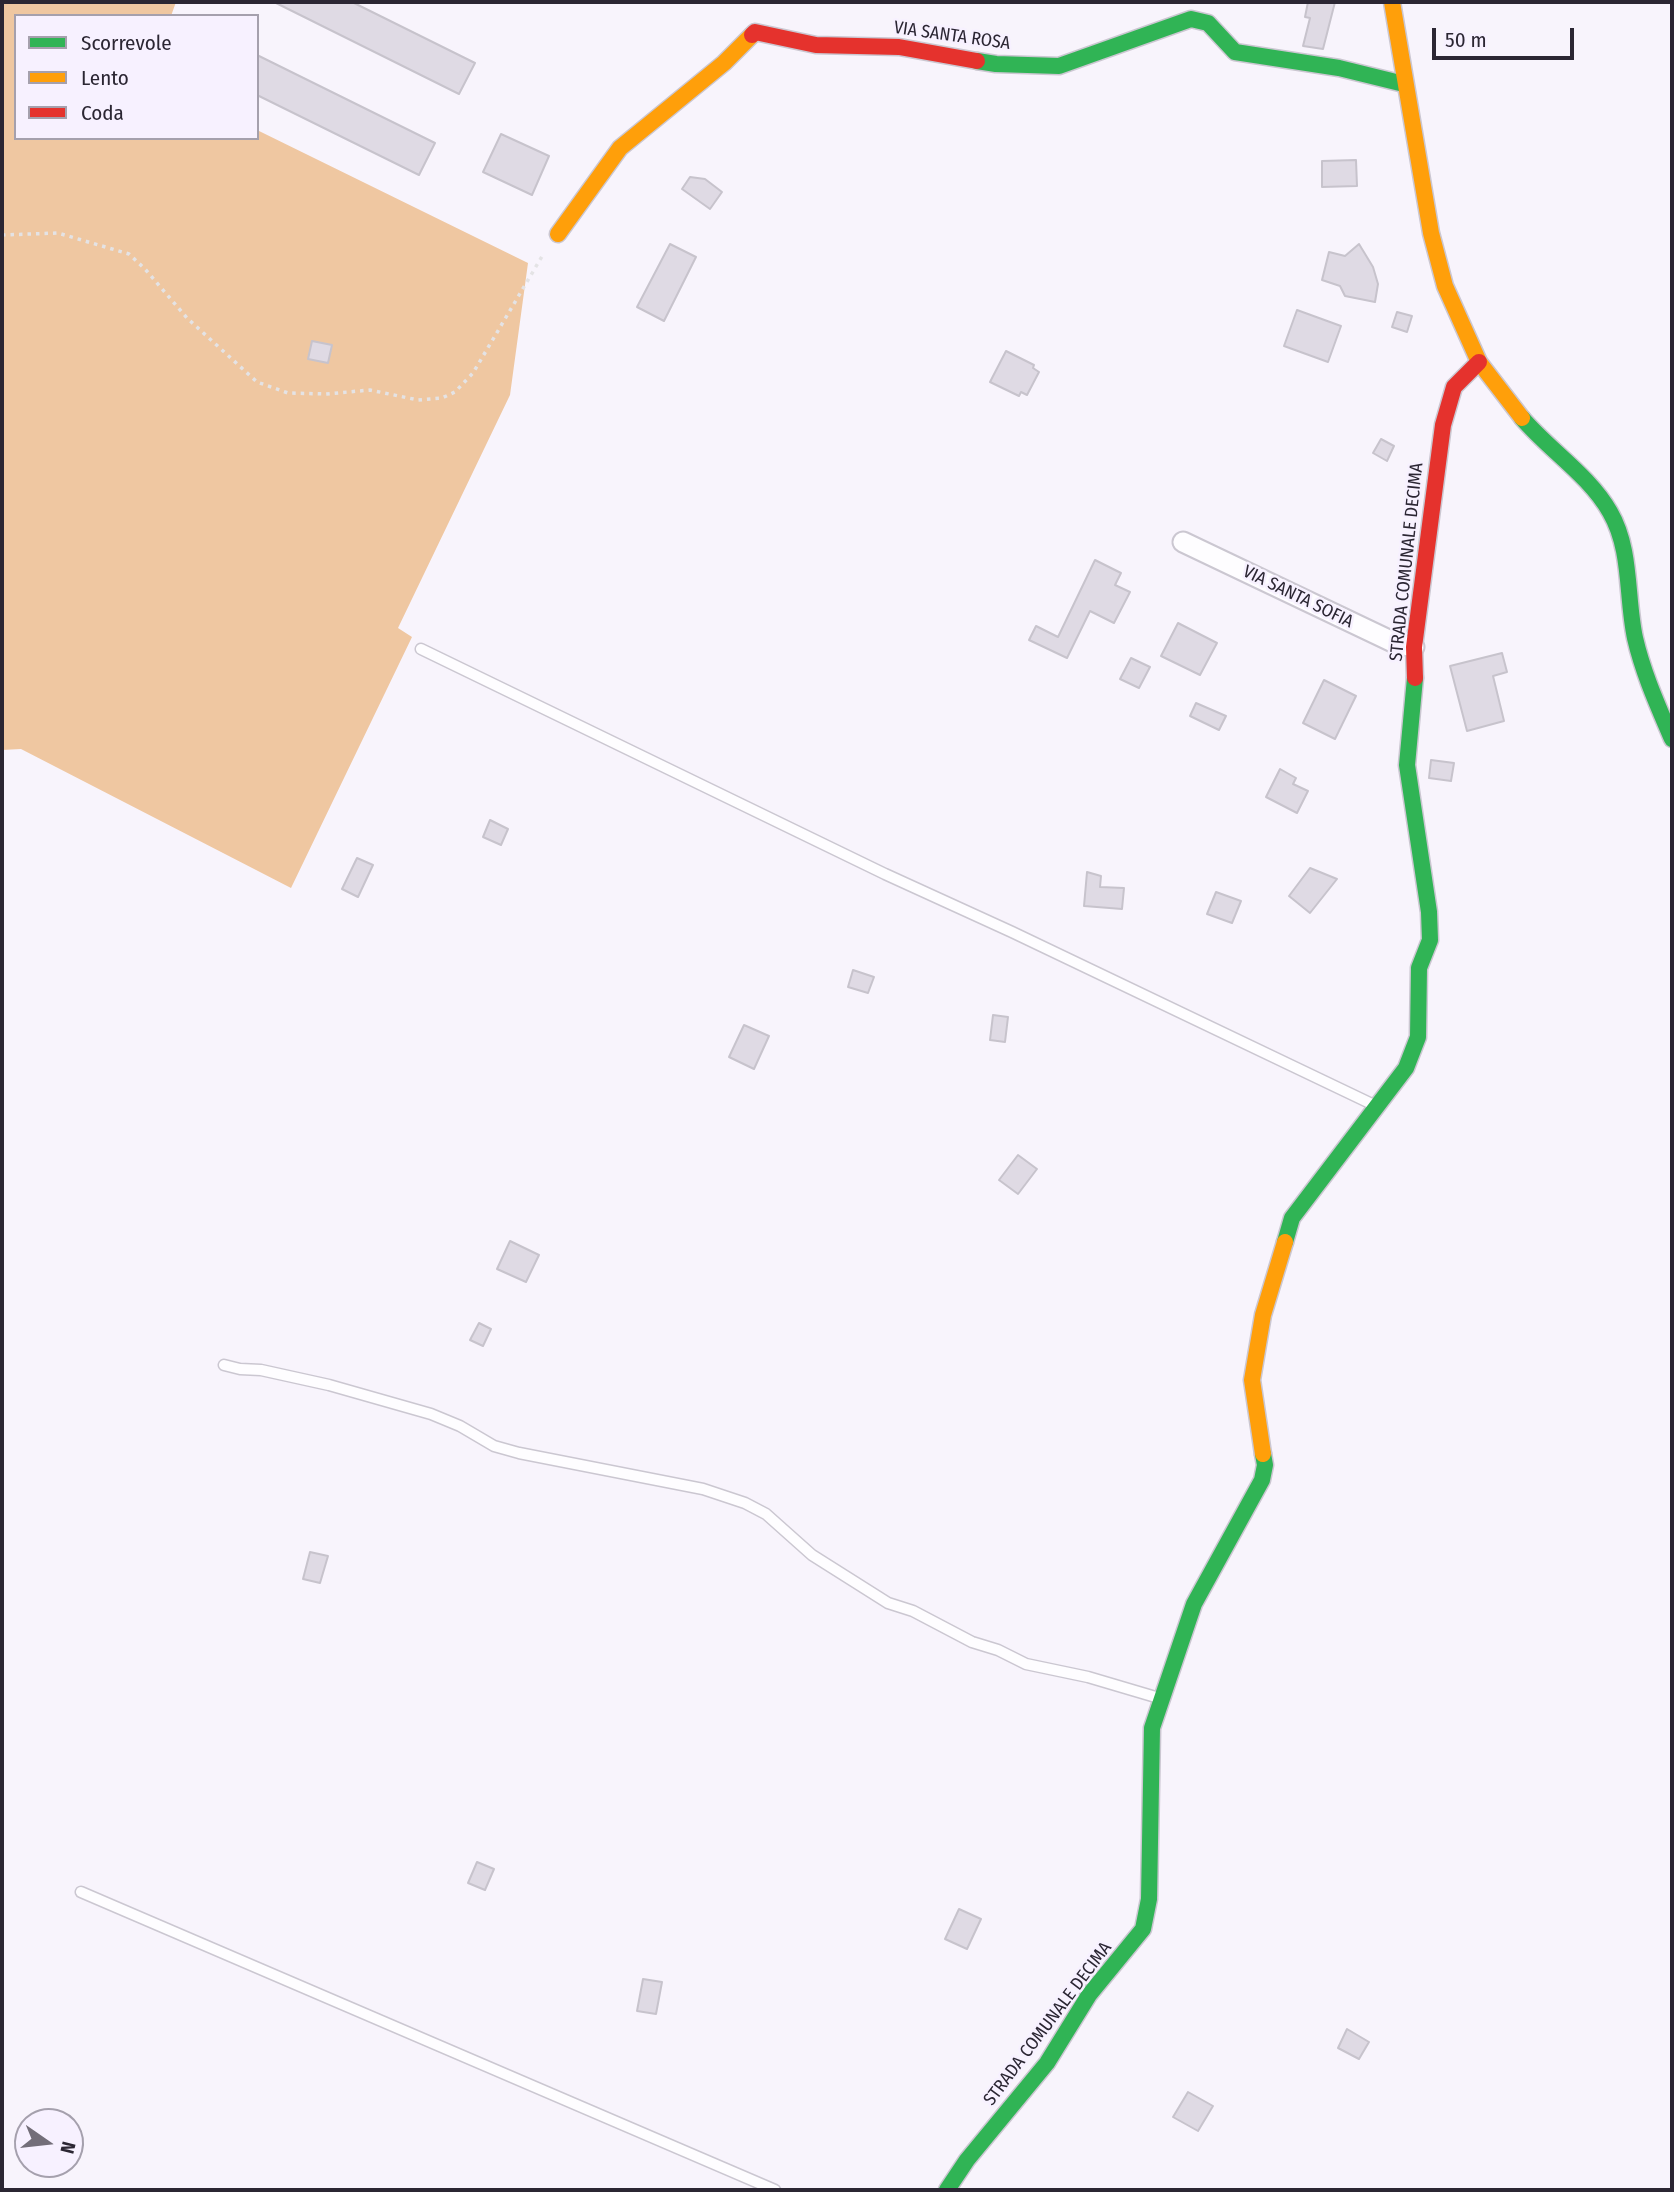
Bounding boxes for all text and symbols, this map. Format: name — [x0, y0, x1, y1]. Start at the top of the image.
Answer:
legend — [14, 14, 259, 140]
scale bar — [1436, 14, 1578, 58]
street label: VIA SANTA ROSA — [892, 17, 1012, 55]
text: 50 m — [1445, 27, 1487, 53]
text: Scorrevole — [81, 30, 172, 56]
text: Lento — [81, 65, 129, 91]
text: Coda — [81, 100, 124, 126]
street label: STRADA COMUNALE DECIMA — [1386, 462, 1428, 662]
street label: VIA SANTA SOFIA — [1239, 561, 1357, 633]
street label: STRADA COMUNALE DECIMA — [979, 1938, 1117, 2110]
north arrow — [14, 2108, 84, 2178]
text: N — [55, 2139, 80, 2156]

